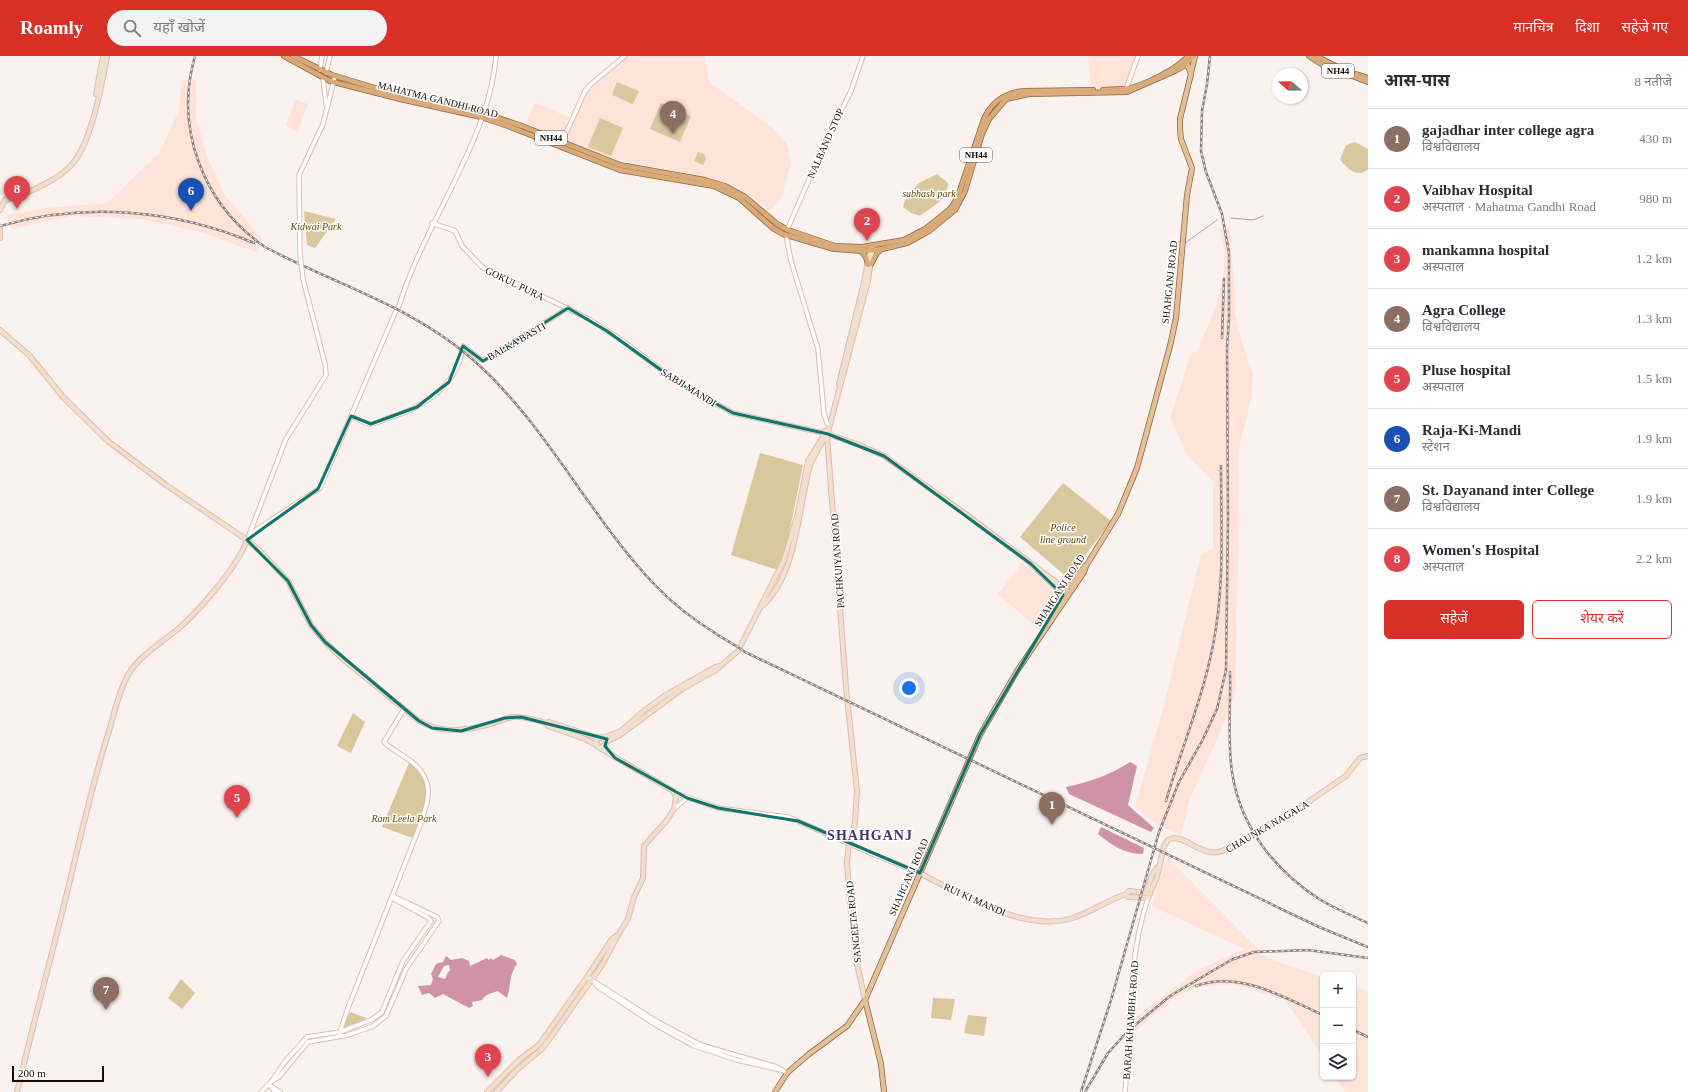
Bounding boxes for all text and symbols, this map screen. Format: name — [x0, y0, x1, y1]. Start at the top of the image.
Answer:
search box — [107, 10, 387, 46]
text: Roamly — [20, 17, 83, 38]
icon: search — [121, 17, 143, 39]
text: यहाँ खोजें — [153, 19, 205, 35]
text: मानचित्र — [1513, 20, 1553, 35]
text: दिशा — [1575, 20, 1600, 35]
text: सहेजे गए — [1622, 20, 1668, 35]
road number: NH44 — [1322, 64, 1354, 78]
north arrow — [1272, 68, 1308, 104]
text: आस-पास — [1384, 71, 1450, 90]
text: 8 नतीजे — [1635, 74, 1672, 89]
street label: MAHATMA GANDHI ROAD — [376, 79, 499, 120]
pin: 4 — [660, 101, 686, 134]
street label: NALBAND STOP — [805, 106, 846, 180]
text: gajadhar inter college agra — [1422, 122, 1594, 138]
road number: NH44 — [535, 131, 567, 145]
text: 1 — [1394, 131, 1400, 146]
text: 430 m — [1639, 131, 1672, 146]
text: विश्वविद्यालय — [1422, 139, 1480, 154]
road number: NH44 — [960, 148, 992, 162]
pin: 8 — [4, 176, 30, 209]
pin: 6 — [178, 178, 204, 211]
text: Vaibhav Hospital — [1422, 182, 1533, 198]
park label: subhash park — [902, 188, 956, 199]
text: 2 — [1394, 191, 1400, 206]
text: 980 m — [1639, 191, 1672, 206]
text: अस्पताल · Mahatma Gandhi Road — [1422, 199, 1596, 214]
pin: 2 — [854, 208, 880, 241]
park label: Kidwai Park — [290, 221, 342, 232]
street label: SHAHGANJ ROAD — [1160, 240, 1179, 324]
text: mankamna hospital — [1422, 242, 1549, 258]
text: 3 — [1394, 251, 1400, 266]
text: 1.2 km — [1636, 251, 1672, 266]
text: अस्पताल — [1422, 259, 1464, 274]
street label: GOKUL PURA — [484, 265, 547, 303]
text: Agra College — [1422, 302, 1506, 318]
text: 4 — [1394, 311, 1400, 326]
text: 1.3 km — [1636, 311, 1672, 326]
text: विश्वविद्यालय — [1422, 319, 1480, 334]
street label: BALKA BASTI — [485, 320, 547, 363]
text: Pluse hospital — [1422, 362, 1511, 378]
street label: SABJI MANDI — [659, 366, 718, 409]
text: 5 — [1394, 371, 1400, 386]
text: 1.5 km — [1636, 371, 1672, 386]
text: अस्पताल — [1422, 379, 1464, 394]
text: Raja-Ki-Mandi — [1422, 422, 1521, 438]
text: 6 — [1394, 431, 1400, 446]
text: 1.9 km — [1636, 431, 1672, 446]
text: स्टेशन — [1422, 439, 1450, 454]
text: St. Dayanand inter College — [1422, 482, 1594, 498]
text: 7 — [1394, 491, 1400, 506]
text: 1.9 km — [1636, 491, 1672, 506]
text: विश्वविद्यालय — [1422, 499, 1480, 514]
street label: PACHKUIYAN ROAD — [829, 513, 846, 609]
park label: Police line ground — [1040, 522, 1087, 545]
text: Women's Hospital — [1422, 542, 1539, 558]
text: 8 — [1394, 551, 1400, 566]
text: 2.2 km — [1636, 551, 1672, 566]
street label: SHAHGANJ ROAD — [1032, 552, 1087, 628]
text: अस्पताल — [1422, 559, 1464, 574]
button: सहेजें — [1384, 600, 1524, 639]
button: शेयर करें — [1532, 600, 1672, 639]
your location — [899, 678, 919, 698]
pin: 5 — [224, 785, 250, 818]
pin: 1 — [1039, 792, 1065, 825]
street label: CHAUNKA NAGALA — [1224, 798, 1311, 855]
park label: Ram Leela Park — [371, 813, 437, 824]
district label: SHAHGANJ — [827, 828, 913, 843]
street label: SHAHGANJ ROAD — [886, 837, 930, 918]
street label: SANGEETA ROAD — [844, 880, 863, 963]
street label: RUI KI MANDI — [942, 881, 1007, 918]
street label: BARAH KHAMBHA ROAD — [1121, 960, 1140, 1080]
map controls — [1320, 972, 1356, 1080]
button: + — [1320, 972, 1356, 1008]
pin: 7 — [93, 977, 119, 1010]
button: − — [1320, 1008, 1356, 1044]
pin: 3 — [475, 1044, 501, 1077]
button: layers — [1320, 1044, 1356, 1080]
scale bar — [12, 1064, 104, 1083]
text: 200 m — [18, 1067, 46, 1079]

